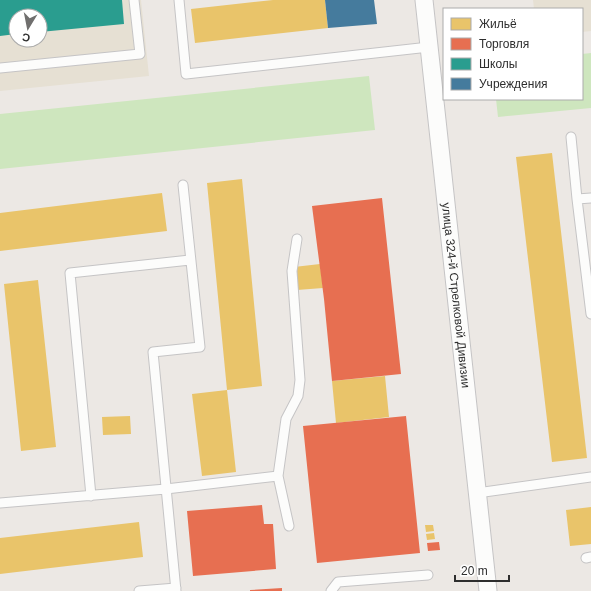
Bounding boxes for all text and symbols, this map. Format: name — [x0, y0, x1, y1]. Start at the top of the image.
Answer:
north arrow — [8, 8, 48, 48]
legend — [443, 8, 583, 100]
text: Жильё — [479, 17, 517, 31]
text: С — [21, 31, 31, 44]
text: Торговля — [479, 37, 529, 51]
text: Школы — [479, 57, 517, 71]
text: Учреждения — [479, 77, 548, 91]
street label: улица 324-й Стрелковой Дивизии — [439, 202, 473, 389]
scale bar — [455, 557, 509, 583]
text: 20 m — [461, 564, 488, 578]

